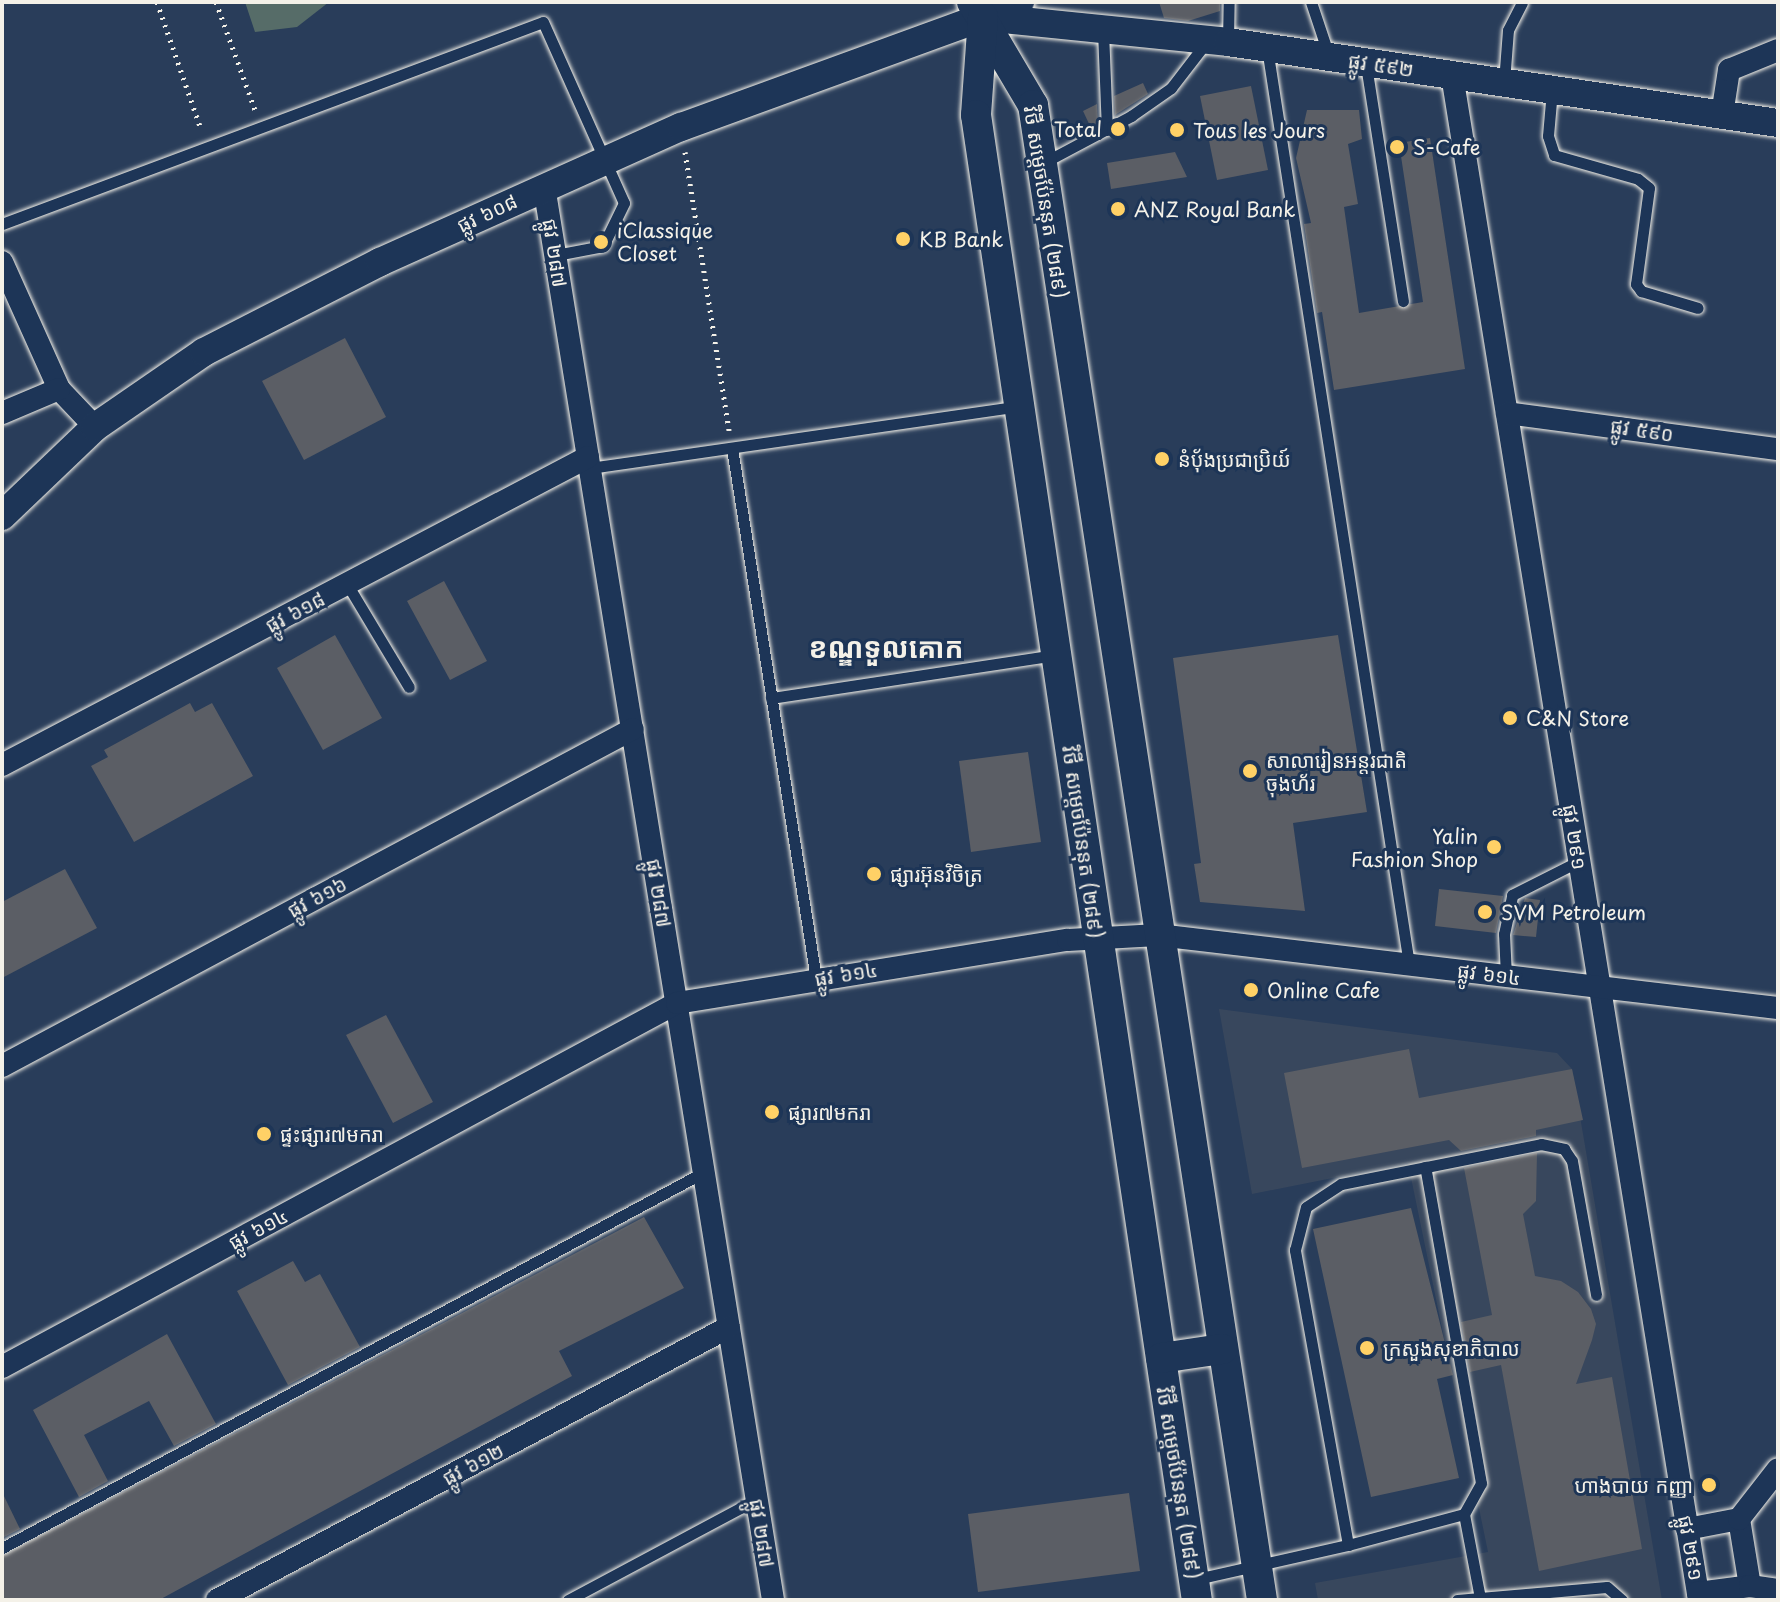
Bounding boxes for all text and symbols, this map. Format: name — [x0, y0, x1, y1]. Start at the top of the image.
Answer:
street label: ផ្លូវ ៥៩២ — [1347, 49, 1415, 81]
street label: វិថី សម្តេចប៉ែននុត (២៨៩) — [1019, 104, 1073, 300]
place label: Total — [1054, 117, 1102, 141]
place label: Tous les Jours — [1193, 118, 1327, 142]
marker: Total — [1109, 120, 1127, 138]
marker: Tous les Jours — [1168, 121, 1186, 139]
place label: S-Cafe — [1413, 135, 1480, 159]
marker: S-Cafe — [1388, 138, 1406, 156]
street label: ផ្លូវ ៦០៨ — [453, 189, 521, 237]
place label: ANZ Royal Bank — [1134, 197, 1296, 221]
marker: ANZ Royal Bank — [1109, 200, 1127, 218]
street label: ផ្លូវ ២៨៧ — [538, 217, 572, 289]
place label: iClassique Closet — [617, 218, 713, 265]
place label: KB Bank — [919, 227, 1003, 251]
marker: KB Bank — [894, 230, 912, 248]
marker: iClassique Closet — [592, 233, 610, 251]
street label: ផ្លូវ ៥៩០ — [1609, 414, 1675, 446]
place label: នំបុ័ងប្រជាប្រិយ៍ — [1178, 447, 1290, 471]
marker: នំបុ័ងប្រជាប្រិយ៍ — [1153, 450, 1171, 468]
street label: ផ្លូវ ៦១៨ — [261, 586, 329, 638]
district label: ខណ្ឌទួលគោក — [808, 630, 964, 664]
place label: C&N Store — [1526, 706, 1629, 730]
marker: C&N Store — [1501, 709, 1519, 727]
street label: វិថី សម្តេចប៉ែននុត (២៨៩) — [1058, 744, 1108, 940]
place label: សាលារៀនអន្តរជាតិ ចុងហ័រ — [1266, 748, 1407, 795]
marker: សាលារៀនអន្តរជាតិ ចុងហ័រ — [1241, 762, 1259, 780]
street label: ផ្លូវ ២៩១ — [1558, 802, 1592, 872]
place label: Yalin Fashion Shop — [1350, 824, 1478, 871]
marker: Yalin Fashion Shop — [1485, 838, 1503, 856]
street label: ផ្លូវ ២៨៧ — [642, 857, 676, 929]
place label: ផ្សារអ៊ុនវិចិត្រ — [890, 862, 983, 886]
marker: ផ្សារអ៊ុនវិចិត្រ — [865, 865, 883, 883]
street label: ផ្លូវ ៦១៦ — [283, 871, 351, 923]
place label: SVM Petroleum — [1501, 900, 1647, 924]
marker: SVM Petroleum — [1476, 903, 1494, 921]
street label: ផ្លូវ ៦១៤ — [813, 957, 879, 991]
street label: ផ្លូវ ៦១៤ — [1456, 958, 1522, 990]
place label: Online Cafe — [1267, 978, 1381, 1002]
marker: Online Cafe — [1242, 981, 1260, 999]
place label: ផ្សារ៧មករា — [788, 1100, 871, 1124]
marker: ផ្សារ៧មករា — [763, 1103, 781, 1121]
place label: ផ្ទះផ្សារ៧មករា — [280, 1122, 384, 1146]
marker: ផ្ទះផ្សារ៧មករា — [255, 1125, 273, 1143]
street label: ផ្លូវ ៦១៤ — [224, 1203, 292, 1255]
place label: ក្រសួងសុខាភិបាល — [1383, 1336, 1519, 1360]
marker: ក្រសួងសុខាភិបាល — [1358, 1339, 1376, 1357]
street label: វិថី សម្តេចប៉ែននុត (២៨៩) — [1152, 1385, 1206, 1581]
street label: ផ្លូវ ៦១២ — [438, 1438, 508, 1490]
place label: ហាងបាយ កញ្ញា — [1574, 1473, 1693, 1497]
marker: ហាងបាយ កញ្ញា — [1700, 1476, 1718, 1494]
street label: ផ្លូវ ២៨៧ — [745, 1497, 779, 1569]
street label: ផ្លូវ ២៩១ — [1673, 1513, 1709, 1583]

